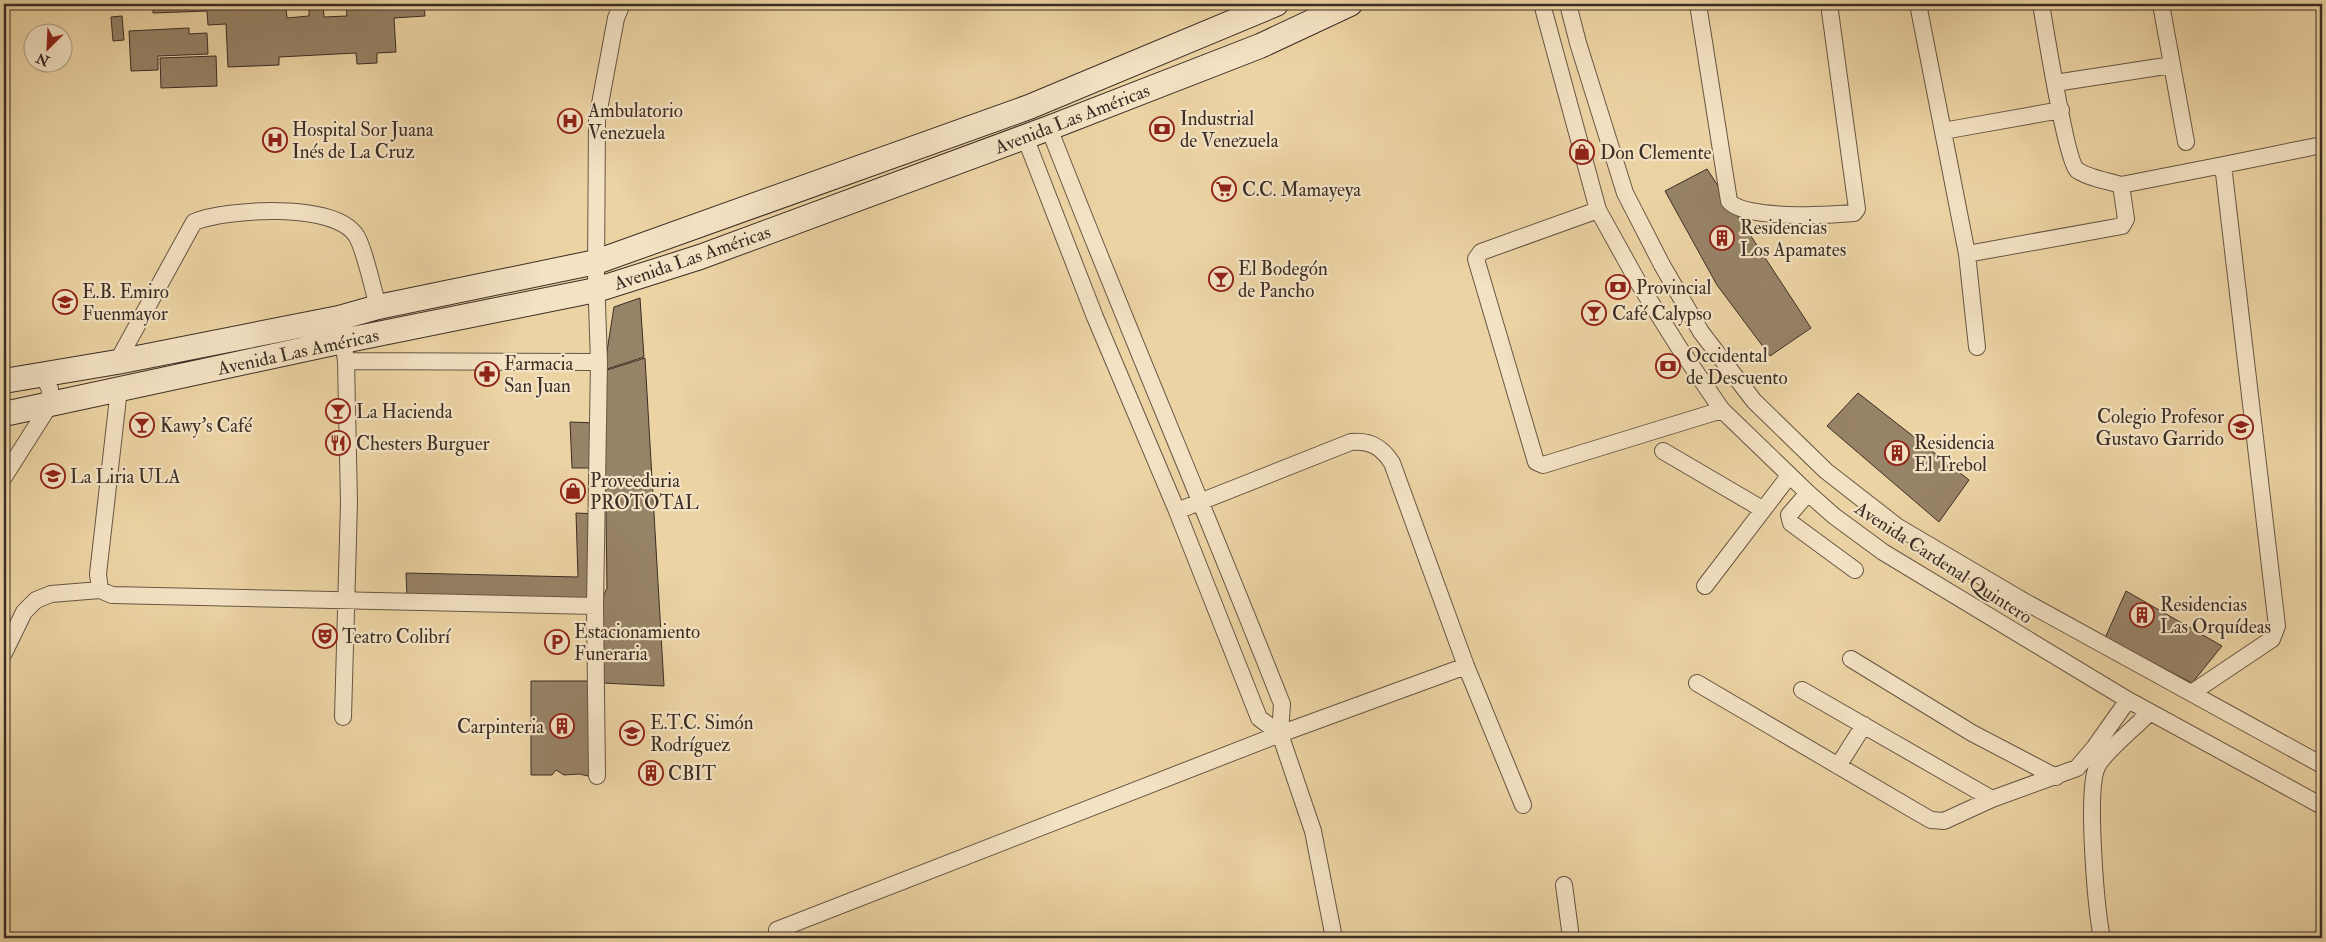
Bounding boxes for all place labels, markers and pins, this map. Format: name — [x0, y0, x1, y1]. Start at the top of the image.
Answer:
place label: Ambulatorio Venezuela — [587, 99, 683, 145]
place label: Industrial de Venezuela — [1180, 107, 1279, 153]
hospital icon: Ambulatorio Venezuela — [557, 108, 583, 134]
bank icon: Industrial de Venezuela — [1149, 116, 1175, 142]
place label: Hospital Sor Juana Inés de La Cruz — [292, 118, 434, 164]
hospital icon: Hospital Sor Juana Inés de La Cruz — [262, 127, 288, 153]
shop icon: Don Clemente — [1569, 139, 1595, 165]
place label: Don Clemente — [1600, 141, 1712, 165]
supermarket icon: C.C. Mamayeya — [1211, 176, 1237, 202]
place label: C.C. Mamayeya — [1242, 178, 1361, 202]
place label: Residencias Los Apamates — [1740, 216, 1846, 263]
building icon: Residencias Los Apamates — [1709, 225, 1735, 251]
place label: El Bodegón de Pancho — [1238, 257, 1328, 303]
bar icon: El Bodegón de Pancho — [1208, 266, 1234, 292]
bank icon: Provincial — [1605, 274, 1631, 300]
place label: Provincial — [1636, 276, 1711, 300]
place label: E.B. Emiro Fuenmayor — [82, 280, 169, 326]
school or university icon: E.B. Emiro Fuenmayor — [52, 289, 78, 315]
bar icon: Café Calypso — [1581, 300, 1607, 326]
place label: Café Calypso — [1612, 302, 1712, 327]
place label: Occidental de Descuento — [1686, 344, 1788, 390]
place label: Farmacia San Juan — [504, 352, 574, 398]
bank icon: Occidental de Descuento — [1655, 353, 1681, 379]
pharmacy icon: Farmacia San Juan — [474, 361, 500, 387]
bar icon: La Hacienda — [325, 398, 351, 424]
place label: La Hacienda — [356, 400, 453, 424]
place label: Colegio Profesor Gustavo Garrido — [2095, 405, 2224, 451]
bar icon: Kawy's Café — [129, 412, 155, 438]
place label: Kawy's Café — [160, 414, 252, 438]
school or university icon: Colegio Profesor Gustavo Garrido — [2228, 414, 2254, 440]
restaurant icon: Chesters Burguer — [325, 430, 351, 456]
place label: Residencia El Trebol — [1914, 431, 1995, 477]
place label: Chesters Burguer — [356, 432, 490, 456]
building icon: Residencia El Trebol — [1884, 440, 1910, 466]
school or university icon: La Liria ULA — [40, 463, 66, 489]
place label: La Liria ULA — [70, 465, 180, 489]
place label: Proveeduria PROTOTAL — [590, 469, 699, 515]
shop icon: Proveeduria PROTOTAL — [560, 478, 586, 504]
place label: Residencias Las Orquídeas — [2160, 593, 2271, 639]
building icon: Residencias Las Orquídeas — [2129, 602, 2155, 628]
place label: Estacionamiento Funeraria — [574, 620, 700, 666]
theatre icon: Teatro Colibrí — [312, 623, 338, 649]
place label: Teatro Colibrí — [342, 625, 452, 649]
parking icon: Estacionamiento Funeraria — [544, 629, 570, 655]
place label: E.T.C. Simón Rodríguez — [650, 711, 754, 757]
building icon: Carpinteria — [549, 713, 575, 739]
place label: Carpinteria — [457, 715, 544, 740]
school or university icon: E.T.C. Simón Rodríguez — [619, 720, 645, 746]
building icon: CBIT — [638, 760, 664, 786]
place label: CBIT — [668, 762, 716, 786]

